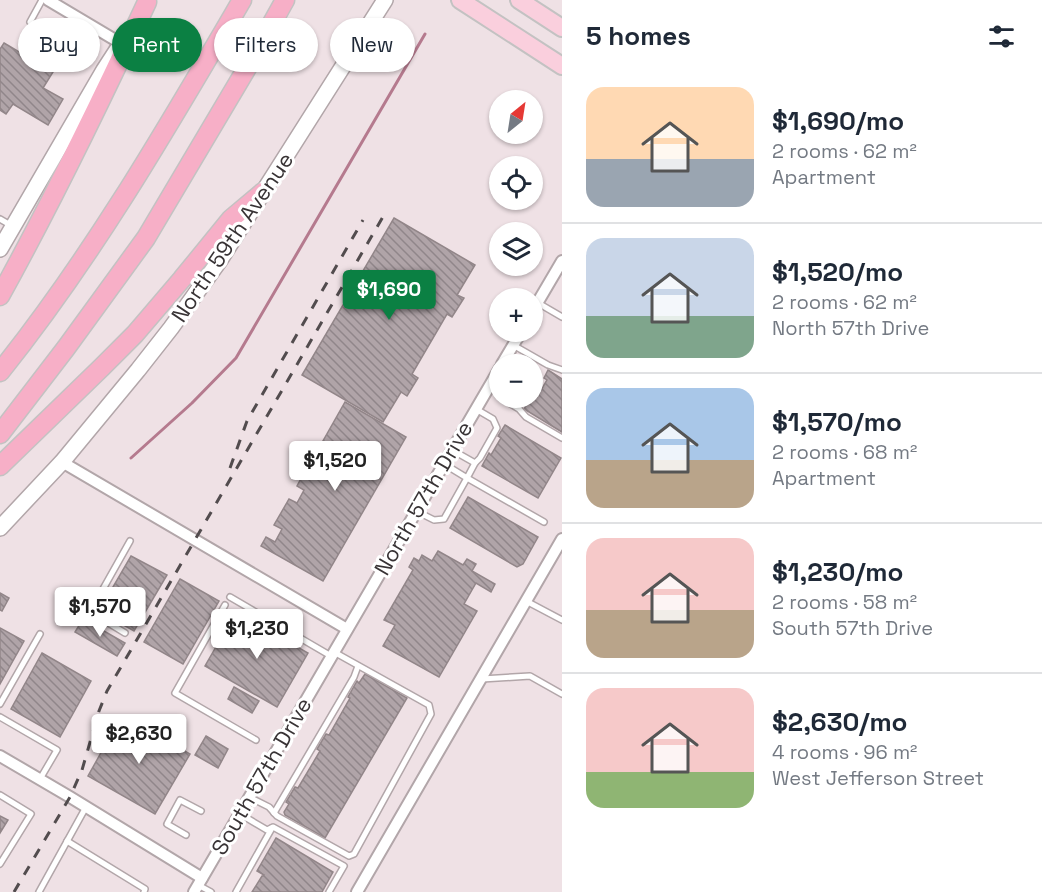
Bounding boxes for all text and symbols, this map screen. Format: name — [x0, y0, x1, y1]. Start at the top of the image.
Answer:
chip: Buy — [18, 18, 100, 72]
chip: Rent — [112, 18, 202, 72]
chip: Filters — [214, 18, 318, 72]
chip: New — [330, 18, 415, 72]
text: 5 homes — [586, 19, 691, 53]
icon: filters — [985, 20, 1018, 53]
north arrow — [489, 90, 543, 144]
map controls — [489, 90, 543, 408]
text: $1,690/mo — [772, 104, 904, 138]
icon: home — [634, 111, 706, 183]
text: 2 rooms · 62 m² — [772, 138, 917, 164]
street label: North 59th Avenue — [165, 147, 299, 327]
button: locate — [489, 156, 543, 210]
text: Apartment — [772, 164, 876, 190]
button: layers — [489, 222, 543, 276]
text: $1,520/mo — [772, 255, 903, 289]
icon: home — [634, 262, 706, 334]
pin: $1,690 — [340, 270, 438, 321]
text: $1,690 — [357, 276, 421, 302]
button: + — [489, 288, 543, 342]
text: 2 rooms · 62 m² — [772, 289, 917, 315]
text: North 57th Drive — [772, 315, 929, 341]
button: − — [489, 354, 543, 408]
text: $1,570/mo — [772, 405, 902, 439]
icon: home — [634, 412, 706, 484]
street label: North 57th Drive — [368, 416, 478, 580]
text: 2 rooms · 68 m² — [772, 439, 917, 465]
pin: $1,520 — [286, 441, 384, 492]
text: $1,520 — [303, 447, 367, 473]
text: Apartment — [772, 465, 876, 491]
text: $1,230/mo — [772, 555, 903, 589]
icon: home — [634, 562, 706, 634]
pin: $1,570 — [51, 587, 149, 638]
text: 2 rooms · 58 m² — [772, 589, 917, 615]
text: $1,570 — [69, 593, 131, 619]
pin: $1,230 — [208, 609, 306, 660]
text: $1,230 — [225, 615, 289, 641]
text: South 57th Drive — [772, 615, 933, 641]
street label: South 57th Drive — [205, 692, 317, 860]
text: $2,630/mo — [772, 705, 908, 739]
icon: home — [634, 712, 706, 784]
pin: $2,630 — [90, 714, 188, 765]
text: $2,630 — [105, 720, 173, 746]
text: 4 rooms · 96 m² — [772, 739, 917, 765]
text: West Jefferson Street — [772, 765, 984, 791]

